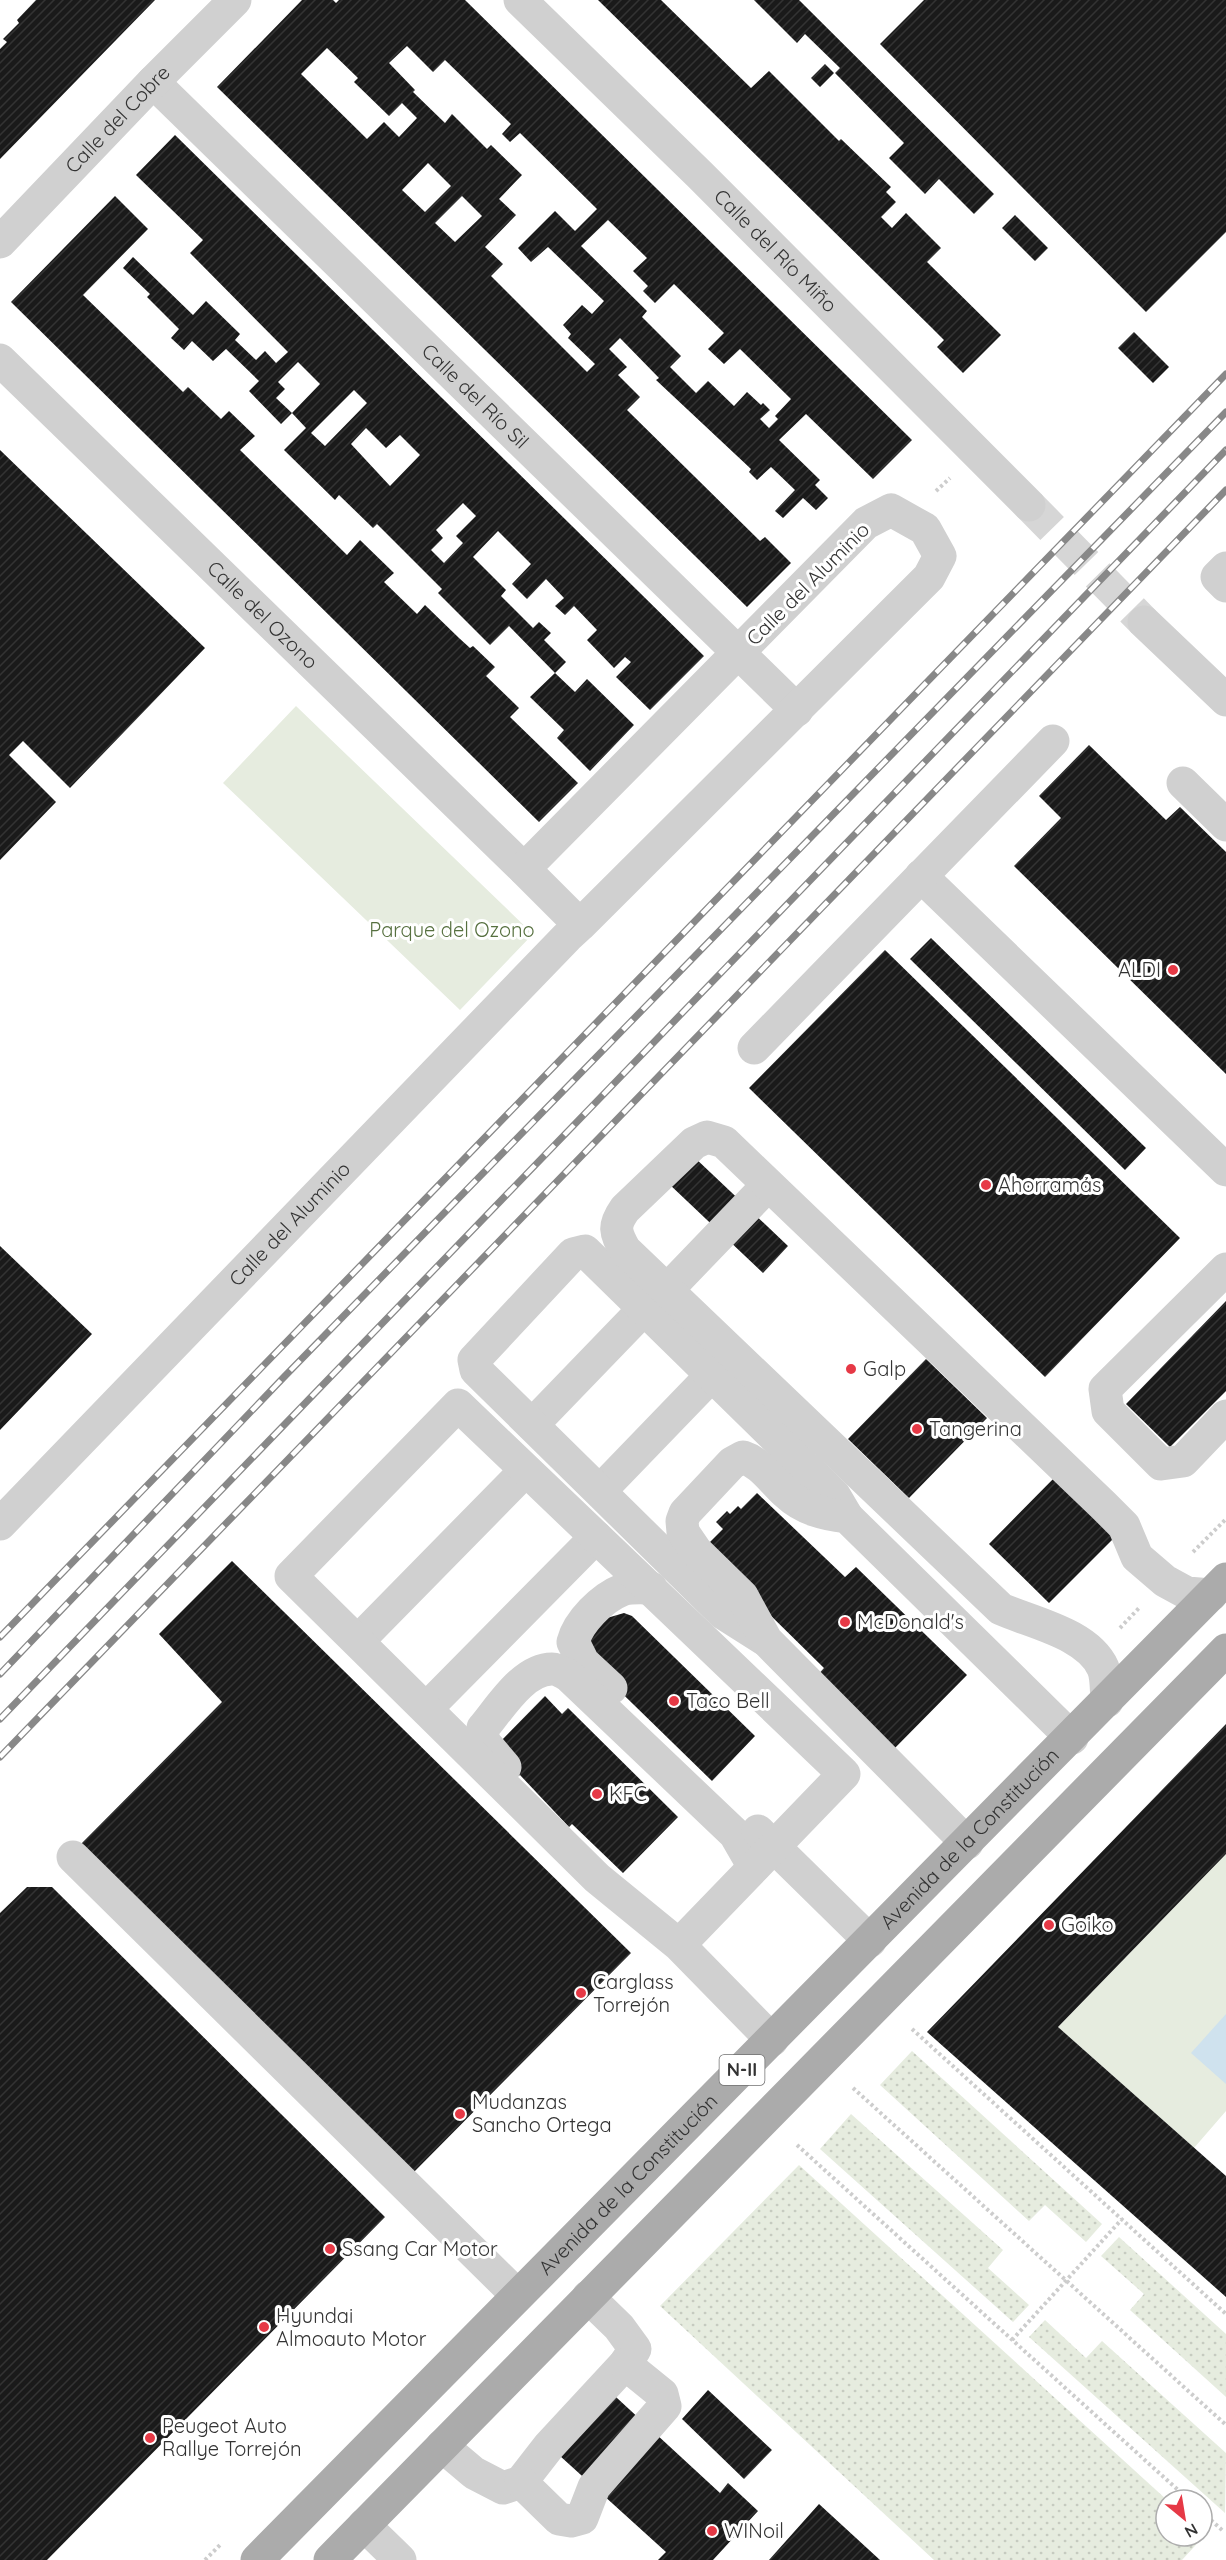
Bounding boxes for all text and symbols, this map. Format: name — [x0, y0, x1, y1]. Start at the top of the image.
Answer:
street label: Calle del Cobre — [60, 60, 175, 178]
street label: Calle del Río Miño — [709, 183, 843, 317]
street label: Calle del Río Sil — [417, 338, 534, 454]
street label: Calle del Aluminio — [741, 517, 874, 650]
street label: Calle del Ozono — [202, 555, 324, 674]
park label: Parque del Ozono — [369, 917, 535, 942]
place label: ALDI — [1118, 957, 1161, 982]
marker: ALDI — [1166, 963, 1180, 977]
street label: Calle del Aluminio — [223, 1156, 355, 1291]
place label: Ahorramás — [998, 1172, 1101, 1197]
marker: Ahorramás — [979, 1178, 993, 1192]
place label: Galp — [863, 1356, 906, 1381]
marker: Galp — [844, 1362, 858, 1376]
place label: Tangerina — [929, 1416, 1022, 1441]
marker: Tangerina — [910, 1422, 924, 1436]
place label: McDonald's — [857, 1609, 964, 1634]
marker: McDonald's — [838, 1615, 852, 1629]
place label: Taco Bell — [686, 1688, 770, 1713]
marker: Taco Bell — [667, 1694, 681, 1708]
street label: Avenida de la Constitución — [874, 1742, 1064, 1934]
place label: KFC — [609, 1781, 647, 1806]
marker: KFC — [590, 1787, 604, 1801]
place label: Goiko — [1061, 1912, 1114, 1937]
marker: Goiko — [1042, 1918, 1056, 1932]
place label: Carglass Torrejón — [593, 1969, 674, 2017]
marker: Carglass Torrejón — [574, 1986, 588, 2000]
road number: N-II — [720, 2055, 764, 2085]
street label: Avenida de la Constitución — [533, 2088, 723, 2280]
place label: Mudanzas Sancho Ortega — [472, 2089, 612, 2137]
marker: Mudanzas Sancho Ortega — [453, 2107, 467, 2121]
place label: Ssang Car Motor — [342, 2236, 498, 2261]
marker: Ssang Car Motor — [323, 2242, 337, 2256]
place label: Hyundai Almoauto Motor — [276, 2303, 427, 2351]
marker: Hyundai Almoauto Motor — [257, 2320, 271, 2334]
place label: Peugeot Auto Rallye Torrejón — [162, 2413, 302, 2461]
marker: Peugeot Auto Rallye Torrejón — [143, 2431, 157, 2445]
north arrow — [1154, 2488, 1214, 2548]
place label: WINoil — [724, 2518, 784, 2543]
text: N — [1181, 2519, 1202, 2543]
marker: WINoil — [705, 2524, 719, 2538]

